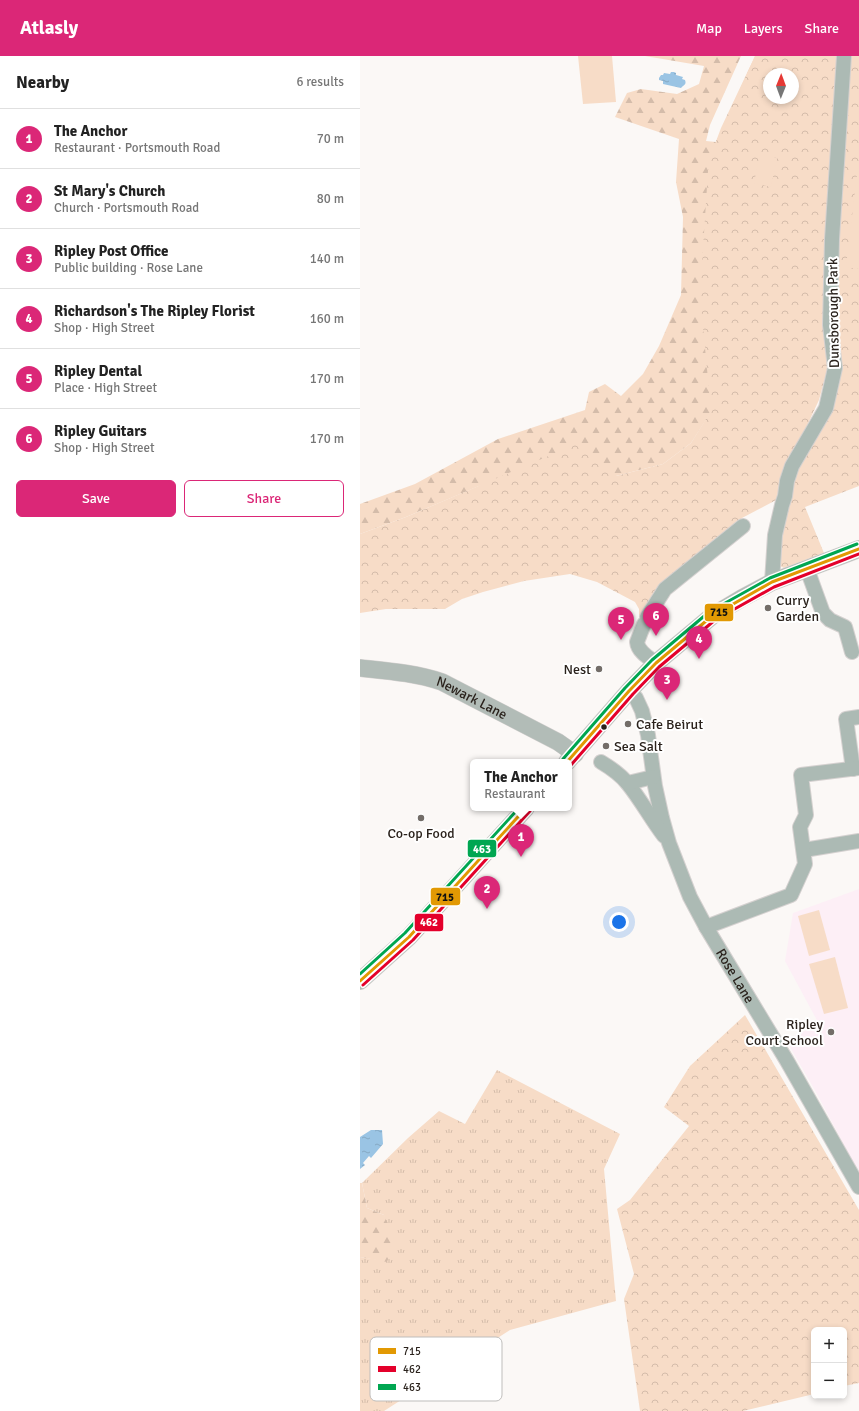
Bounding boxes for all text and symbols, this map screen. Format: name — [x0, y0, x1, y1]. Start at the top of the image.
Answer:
text: Atlasly — [20, 16, 78, 40]
text: Map — [696, 20, 722, 37]
text: Layers — [744, 20, 783, 37]
text: Share — [805, 20, 839, 37]
north arrow — [763, 68, 799, 104]
text: Nearby — [16, 72, 69, 93]
text: 6 results — [296, 74, 344, 90]
text: The Anchor — [54, 122, 127, 140]
text: 1 — [25, 131, 33, 147]
text: 70 m — [317, 131, 344, 147]
text: Restaurant · Portsmouth Road — [54, 140, 220, 156]
text: St Mary's Church — [54, 182, 165, 200]
text: 2 — [25, 191, 33, 207]
text: 80 m — [317, 191, 344, 207]
text: Church · Portsmouth Road — [54, 200, 199, 216]
text: Ripley Post Office — [54, 242, 169, 260]
text: 3 — [25, 251, 33, 267]
text: 140 m — [310, 251, 344, 267]
street label: Dunsborough Park — [824, 258, 843, 368]
text: Public building · Rose Lane — [54, 260, 203, 276]
text: Richardson's The Ripley Florist — [54, 302, 255, 320]
text: 4 — [25, 311, 33, 327]
text: 160 m — [310, 311, 344, 327]
text: Shop · High Street — [54, 320, 155, 336]
text: Ripley Dental — [54, 362, 142, 380]
text: 5 — [25, 371, 33, 387]
text: 170 m — [310, 371, 344, 387]
text: Place · High Street — [54, 380, 157, 396]
text: Ripley Guitars — [54, 422, 147, 440]
text: 6 — [25, 431, 33, 447]
text: 170 m — [310, 431, 344, 447]
text: Shop · High Street — [54, 440, 155, 456]
button: Save — [16, 480, 176, 517]
button: Share — [184, 480, 344, 517]
place label: Curry Garden — [776, 592, 819, 625]
pin: 6 — [643, 603, 669, 636]
line badge: 715 — [704, 603, 734, 622]
marker: Curry Garden — [763, 603, 773, 613]
text: 715 — [710, 606, 728, 619]
pin: 5 — [608, 607, 634, 640]
pin: 4 — [686, 626, 712, 659]
place label: Nest — [563, 661, 591, 678]
marker: Nest — [594, 664, 604, 674]
pin: 3 — [654, 667, 680, 700]
street label: Newark Lane — [434, 673, 510, 723]
place label: Cafe Beirut — [636, 716, 703, 733]
marker: Cafe Beirut — [623, 719, 633, 729]
unlabelled marker — [599, 722, 609, 732]
place label: Sea Salt — [614, 738, 663, 755]
marker: Sea Salt — [601, 741, 611, 751]
popup — [470, 759, 572, 811]
text: The Anchor — [484, 768, 558, 786]
text: Restaurant — [484, 786, 545, 802]
marker: Co-op Food — [416, 813, 426, 823]
pin: 1 — [508, 824, 534, 857]
place label: Co-op Food — [387, 825, 455, 842]
line badge: 463 — [467, 839, 497, 858]
text: 463 — [473, 843, 491, 856]
pin: 2 — [474, 876, 500, 909]
line badge: 715 — [430, 887, 461, 906]
text: 715 — [436, 891, 454, 904]
your location — [609, 912, 629, 932]
line badge: 462 — [414, 913, 444, 932]
text: 462 — [420, 916, 438, 929]
street label: Rose Lane — [712, 946, 758, 1006]
place label: Ripley Court School — [746, 1016, 823, 1049]
marker: Ripley Court School — [826, 1027, 836, 1037]
map controls — [811, 1327, 847, 1399]
button: + — [811, 1327, 847, 1363]
legend — [370, 1337, 502, 1401]
text: 715 — [403, 1345, 421, 1358]
text: 462 — [403, 1363, 421, 1376]
button: − — [811, 1363, 847, 1399]
text: 463 — [403, 1381, 421, 1394]

